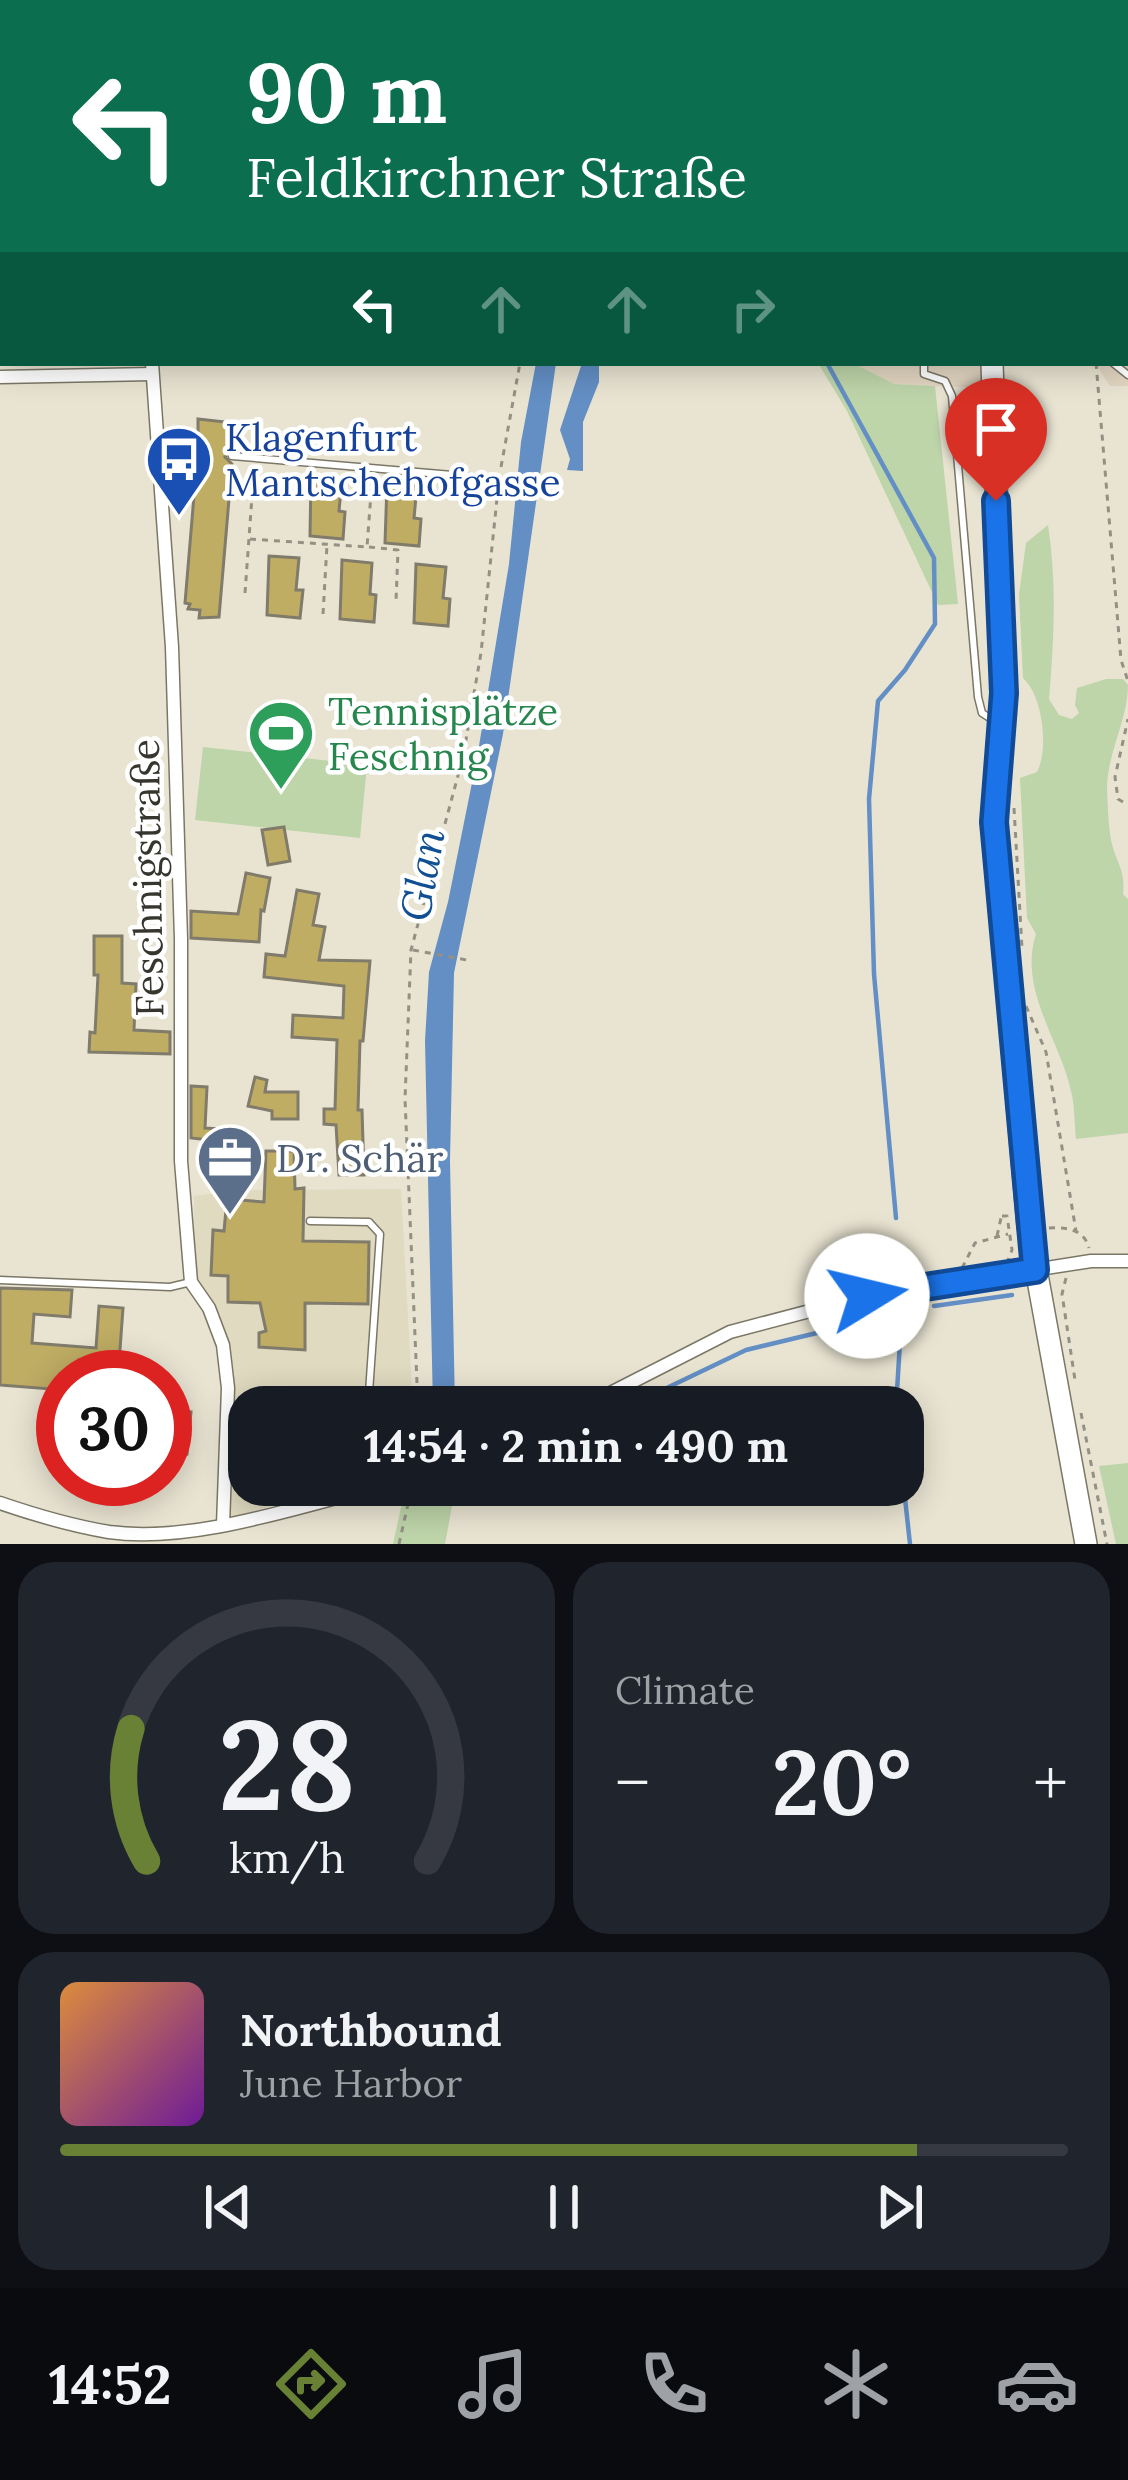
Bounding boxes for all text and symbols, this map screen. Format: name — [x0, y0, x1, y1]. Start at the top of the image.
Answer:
text: 90 m — [246, 38, 447, 146]
icon: left — [48, 48, 204, 204]
text: Feldkirchner Straße — [246, 143, 747, 212]
icon: left — [342, 276, 408, 342]
icon: ahead — [468, 276, 534, 342]
icon: ahead — [594, 276, 660, 342]
icon: right — [720, 276, 786, 342]
pin — [945, 378, 1047, 501]
icon: arrive — [963, 396, 1029, 462]
place label: Klagenfurt Mantschehofgasse — [225, 412, 561, 507]
bus stop icon: Klagenfurt Mantschehofgasse — [144, 424, 214, 518]
place label: Tennisplätze Feschnig — [328, 686, 558, 781]
sports icon: Tennisplätze Feschnig — [246, 698, 316, 792]
street label: Feschnigstraße — [120, 739, 174, 1017]
water label: Glan — [387, 825, 457, 925]
office icon: Dr. Schär — [195, 1123, 265, 1217]
place label: Dr. Schär — [276, 1133, 444, 1183]
position arrow — [804, 1233, 930, 1359]
speed limit sign: 30 — [36, 1350, 192, 1506]
text: 14:54 · 2 min · 490 m — [364, 1417, 788, 1474]
text: Climate — [615, 1665, 755, 1715]
text: 28 — [218, 1684, 355, 1844]
text: 20° — [772, 1724, 911, 1840]
text: − — [615, 1740, 650, 1824]
text: + — [1033, 1740, 1068, 1824]
text: km/h — [229, 1830, 344, 1885]
text: Northbound — [240, 2001, 502, 2058]
text: June Harbor — [240, 2058, 462, 2108]
icon: previous — [195, 2174, 261, 2240]
icon: pause — [531, 2174, 597, 2240]
icon: next — [867, 2174, 933, 2240]
icon: directions — [269, 2342, 353, 2426]
icon: music — [451, 2342, 535, 2426]
icon: phone — [632, 2342, 716, 2426]
icon: climate — [814, 2342, 898, 2426]
icon: car — [995, 2342, 1079, 2426]
text: 14:52 — [49, 2350, 172, 2419]

